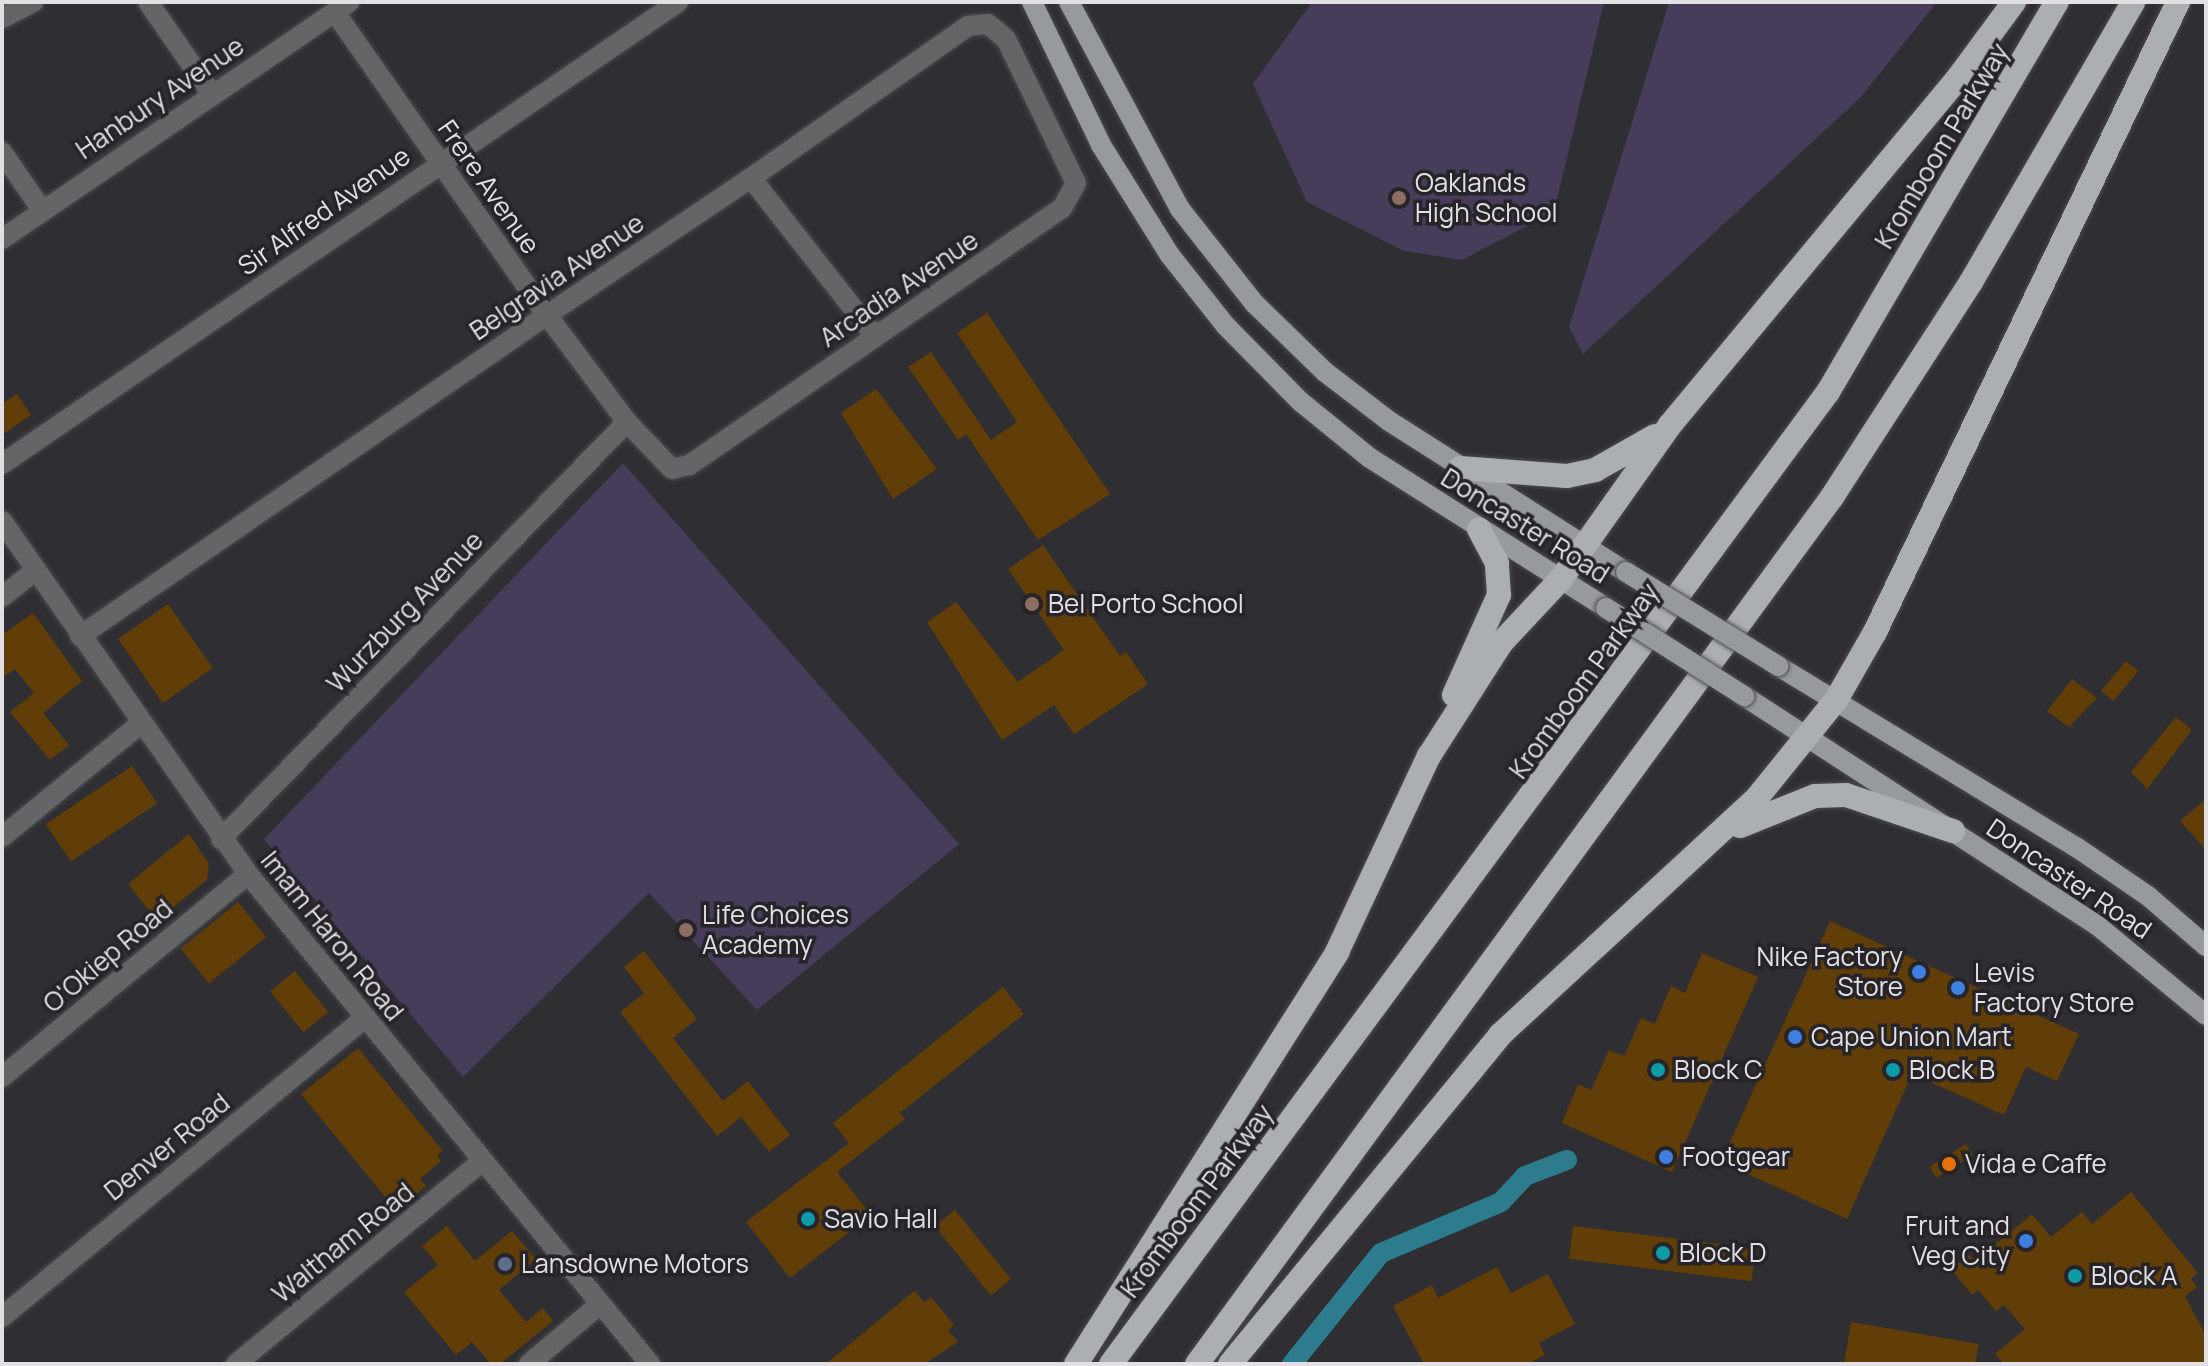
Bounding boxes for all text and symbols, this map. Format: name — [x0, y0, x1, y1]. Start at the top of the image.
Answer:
street label: Hanbury Avenue — [70, 30, 250, 166]
street label: Kromboom Parkway — [1868, 38, 2016, 254]
street label: Frere Avenue — [432, 114, 546, 260]
street label: Sir Alfred Avenue — [232, 140, 416, 282]
place label: Oaklands High School — [1415, 167, 1558, 228]
marker: Oaklands High School — [1390, 189, 1408, 207]
street label: Belgravia Avenue — [464, 207, 650, 347]
street label: Arcadia Avenue — [814, 224, 984, 354]
street label: Doncaster Road — [1435, 462, 1615, 590]
street label: Wurzburg Avenue — [320, 525, 490, 699]
street label: Kromboom Parkway — [1503, 577, 1665, 785]
place label: Bel Porto School — [1048, 588, 1244, 620]
marker: Bel Porto School — [1023, 595, 1041, 613]
street label: Doncaster Road — [1981, 812, 2157, 946]
street label: Imam Haron Road — [254, 845, 410, 1027]
street label: O'Okiep Road — [37, 893, 179, 1019]
place label: Life Choices Academy — [702, 899, 849, 960]
marker: Life Choices Academy — [677, 921, 695, 939]
place label: Nike Factory Store — [1757, 941, 1903, 1002]
place label: Levis Factory Store — [1974, 957, 2134, 1018]
marker: Nike Factory Store — [1910, 963, 1928, 981]
marker: Levis Factory Store — [1949, 979, 1967, 997]
place label: Cape Union Mart — [1811, 1021, 2012, 1053]
marker: Cape Union Mart — [1786, 1028, 1804, 1046]
place label: Block C — [1674, 1054, 1762, 1086]
place label: Block B — [1909, 1054, 1995, 1086]
marker: Block C — [1649, 1061, 1667, 1079]
marker: Block B — [1884, 1061, 1902, 1079]
street label: Denver Road — [98, 1087, 236, 1207]
street label: Kromboom Parkway — [1114, 1098, 1280, 1304]
place label: Footgear — [1682, 1141, 1790, 1173]
marker: Footgear — [1657, 1148, 1675, 1166]
place label: Vida e Caffe — [1965, 1148, 2107, 1180]
marker: Vida e Caffe — [1940, 1155, 1958, 1173]
street label: Waltham Road — [266, 1176, 420, 1310]
place label: Savio Hall — [824, 1203, 938, 1235]
marker: Savio Hall — [799, 1210, 817, 1228]
place label: Fruit and Veg City — [1905, 1210, 2010, 1272]
marker: Fruit and Veg City — [2017, 1232, 2035, 1250]
place label: Block D — [1679, 1237, 1766, 1269]
marker: Block D — [1654, 1244, 1672, 1262]
place label: Lansdowne Motors — [521, 1248, 749, 1280]
marker: Lansdowne Motors — [496, 1255, 514, 1273]
place label: Block A — [2091, 1260, 2177, 1292]
marker: Block A — [2066, 1267, 2084, 1285]

